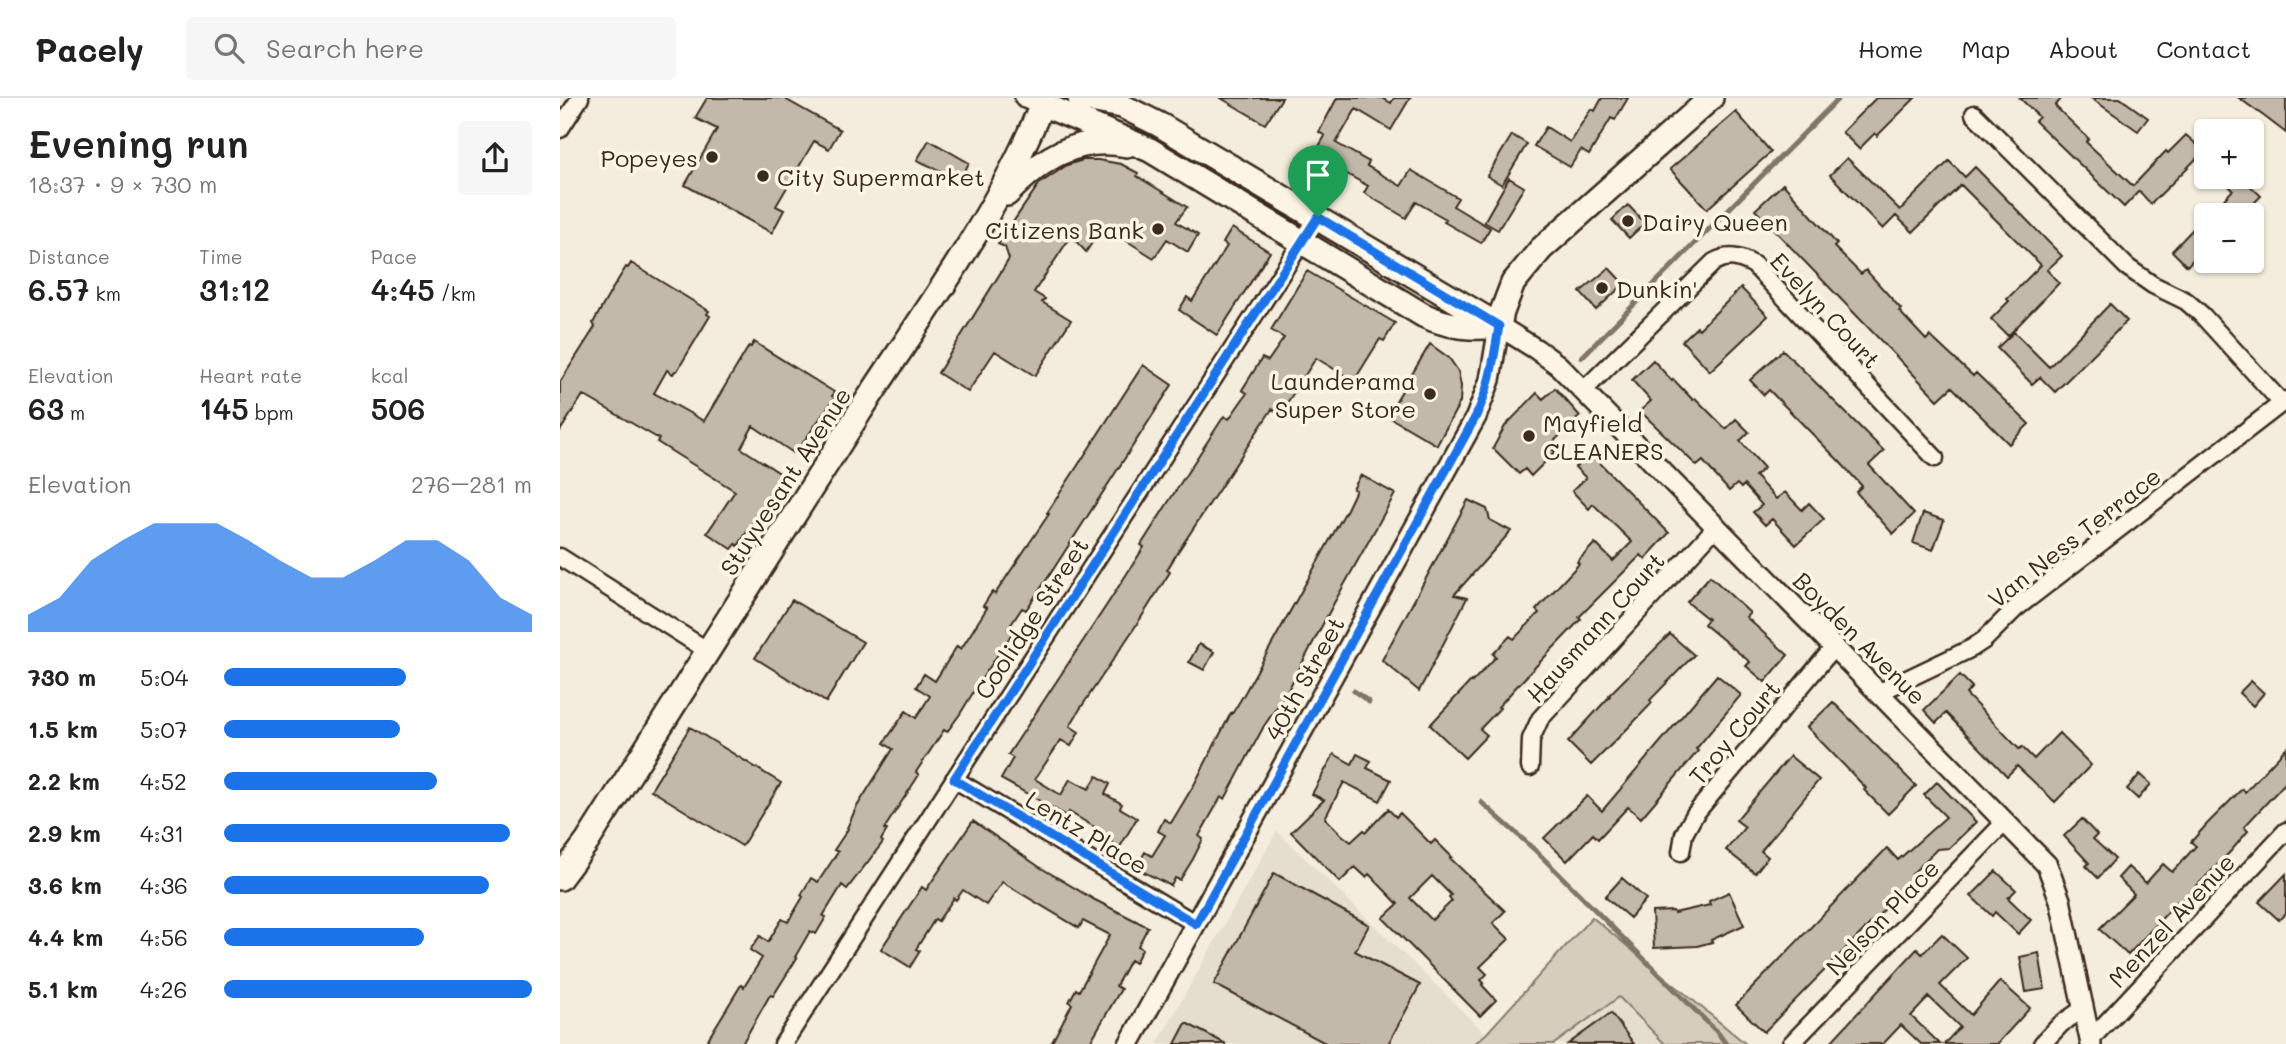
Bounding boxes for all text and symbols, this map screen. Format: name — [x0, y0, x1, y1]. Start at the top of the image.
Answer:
search box — [186, 17, 676, 80]
text: Pacely — [35, 27, 144, 70]
icon: search — [210, 29, 248, 67]
text: Search here — [266, 31, 424, 65]
text: Home — [1858, 33, 1923, 64]
text: Map — [1961, 33, 2010, 64]
text: About — [2048, 33, 2118, 64]
text: Contact — [2156, 33, 2251, 64]
text: Evening run — [28, 118, 249, 168]
map controls — [2194, 119, 2264, 273]
button: + — [2194, 119, 2264, 189]
button: share — [458, 121, 532, 195]
place label: Popeyes — [600, 142, 698, 173]
pin — [1288, 145, 1348, 217]
marker: Popeyes — [704, 149, 720, 165]
icon: arrive — [1299, 156, 1337, 194]
place label: City Supermarket — [777, 161, 985, 192]
marker: City Supermarket — [755, 168, 771, 184]
text: 18:37 · 9 × 730 m — [28, 169, 217, 199]
button: − — [2194, 203, 2264, 273]
place label: Dairy Queen — [1642, 206, 1788, 237]
marker: Dairy Queen — [1620, 213, 1636, 229]
place label: Citizens Bank — [985, 214, 1144, 245]
marker: Citizens Bank — [1150, 221, 1166, 237]
text: Distance — [28, 244, 110, 269]
text: Time — [199, 244, 243, 269]
text: Pace — [371, 244, 417, 269]
street label: Evelyn Court — [1764, 245, 1888, 375]
text: 6.57 — [28, 269, 90, 309]
text: 31:12 — [199, 269, 270, 309]
text: 4:45 — [371, 269, 435, 309]
place label: Dunkin' — [1616, 273, 1698, 304]
marker: Dunkin' — [1594, 280, 1610, 296]
text: km — [90, 281, 121, 306]
text: /km — [435, 281, 476, 306]
text: Elevation — [28, 363, 113, 388]
text: Heart rate — [199, 363, 302, 388]
text: kcal — [371, 363, 409, 388]
place label: Launderama Super Store — [1271, 365, 1416, 424]
street label: Stuyvesant Avenue — [713, 381, 857, 581]
marker: Launderama Super Store — [1422, 386, 1438, 402]
text: 63 — [28, 388, 64, 428]
text: 145 — [199, 388, 249, 428]
text: 506 — [371, 388, 425, 428]
text: m — [64, 400, 85, 425]
text: bpm — [249, 400, 294, 425]
place label: Mayfield CLEANERS — [1543, 407, 1663, 466]
marker: Mayfield CLEANERS — [1521, 428, 1537, 444]
street label: Van Ness Terrace — [1981, 460, 2167, 614]
text: Elevation — [28, 469, 131, 499]
text: 276–281 m — [411, 469, 532, 499]
street label: Coolidge Street — [967, 531, 1095, 705]
street label: Hausmann Court — [1519, 545, 1671, 709]
street label: Boyden Avenue — [1787, 565, 1933, 711]
street label: 40th Street — [1257, 611, 1351, 745]
text: 730 m — [28, 662, 96, 692]
text: 5:04 — [140, 662, 188, 692]
street label: Troy Court — [1681, 673, 1787, 791]
text: 1.5 km — [28, 714, 98, 744]
text: 5:07 — [140, 714, 188, 744]
text: 2.2 km — [28, 766, 100, 796]
text: 4:52 — [140, 766, 187, 796]
street label: Lentz Place — [1020, 783, 1154, 881]
text: 2.9 km — [28, 818, 101, 848]
text: 4:31 — [140, 818, 184, 848]
street label: Menzel Avenue — [2101, 846, 2241, 994]
street label: Nelson Place — [1819, 852, 1945, 982]
text: 3.6 km — [28, 870, 102, 900]
text: 4:36 — [140, 870, 188, 900]
text: 4.4 km — [28, 922, 103, 952]
text: 4:56 — [140, 922, 188, 952]
text: 5.1 km — [28, 974, 98, 1004]
text: 4:26 — [140, 974, 187, 1004]

